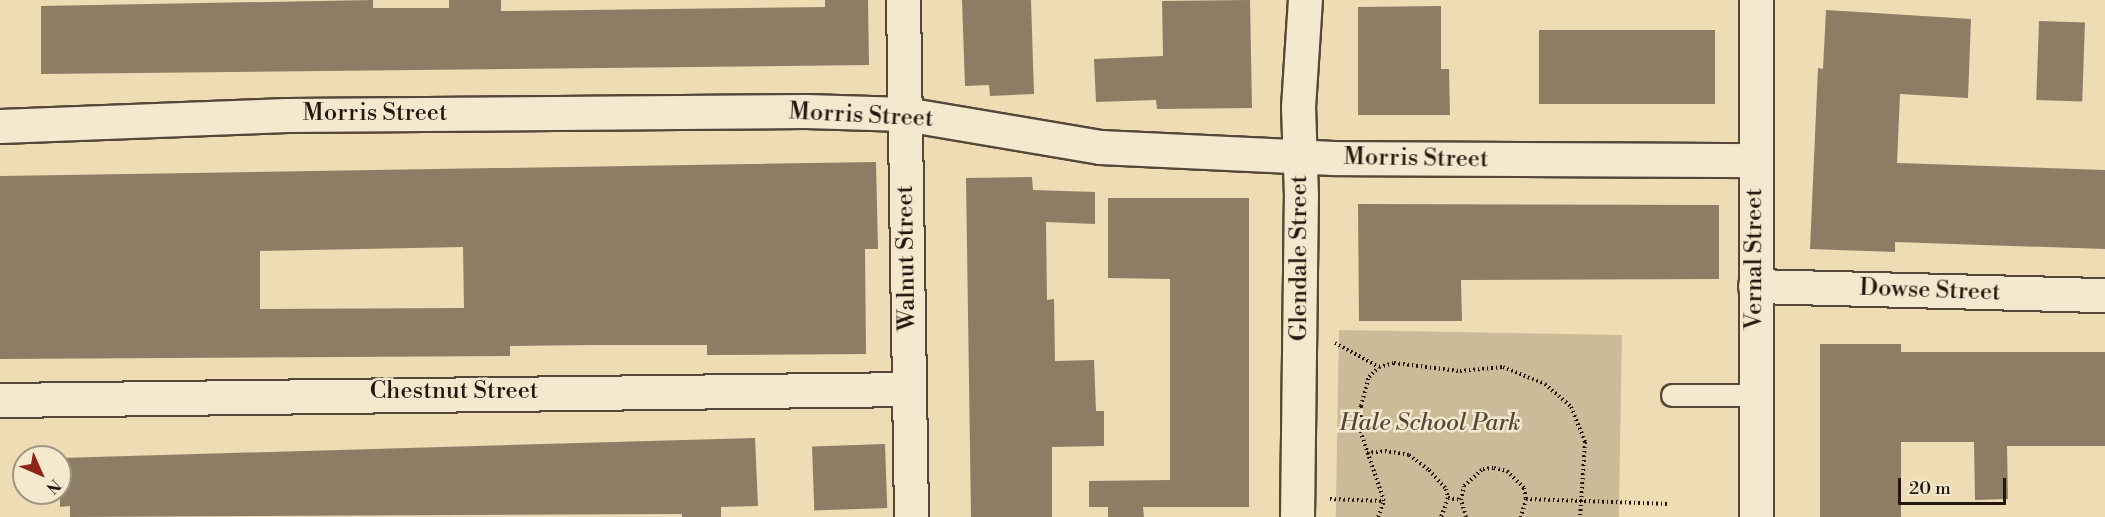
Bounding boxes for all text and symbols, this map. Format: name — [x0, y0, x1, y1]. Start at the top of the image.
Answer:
street label: Morris Street — [788, 98, 934, 134]
street label: Morris Street — [303, 100, 447, 128]
street label: Morris Street — [1343, 143, 1489, 175]
street label: Glendale Street — [1286, 175, 1314, 341]
street label: Walnut Street — [891, 185, 923, 331]
street label: Vernal Street — [1741, 188, 1769, 330]
street label: Dowse Street — [1859, 274, 2001, 308]
street label: Chestnut Street — [370, 378, 538, 406]
park label: Hale School Park — [1339, 410, 1521, 438]
north arrow — [12, 445, 72, 505]
scale bar — [1901, 466, 2009, 504]
text: N — [42, 475, 65, 498]
text: 20 m — [1909, 477, 1951, 500]

